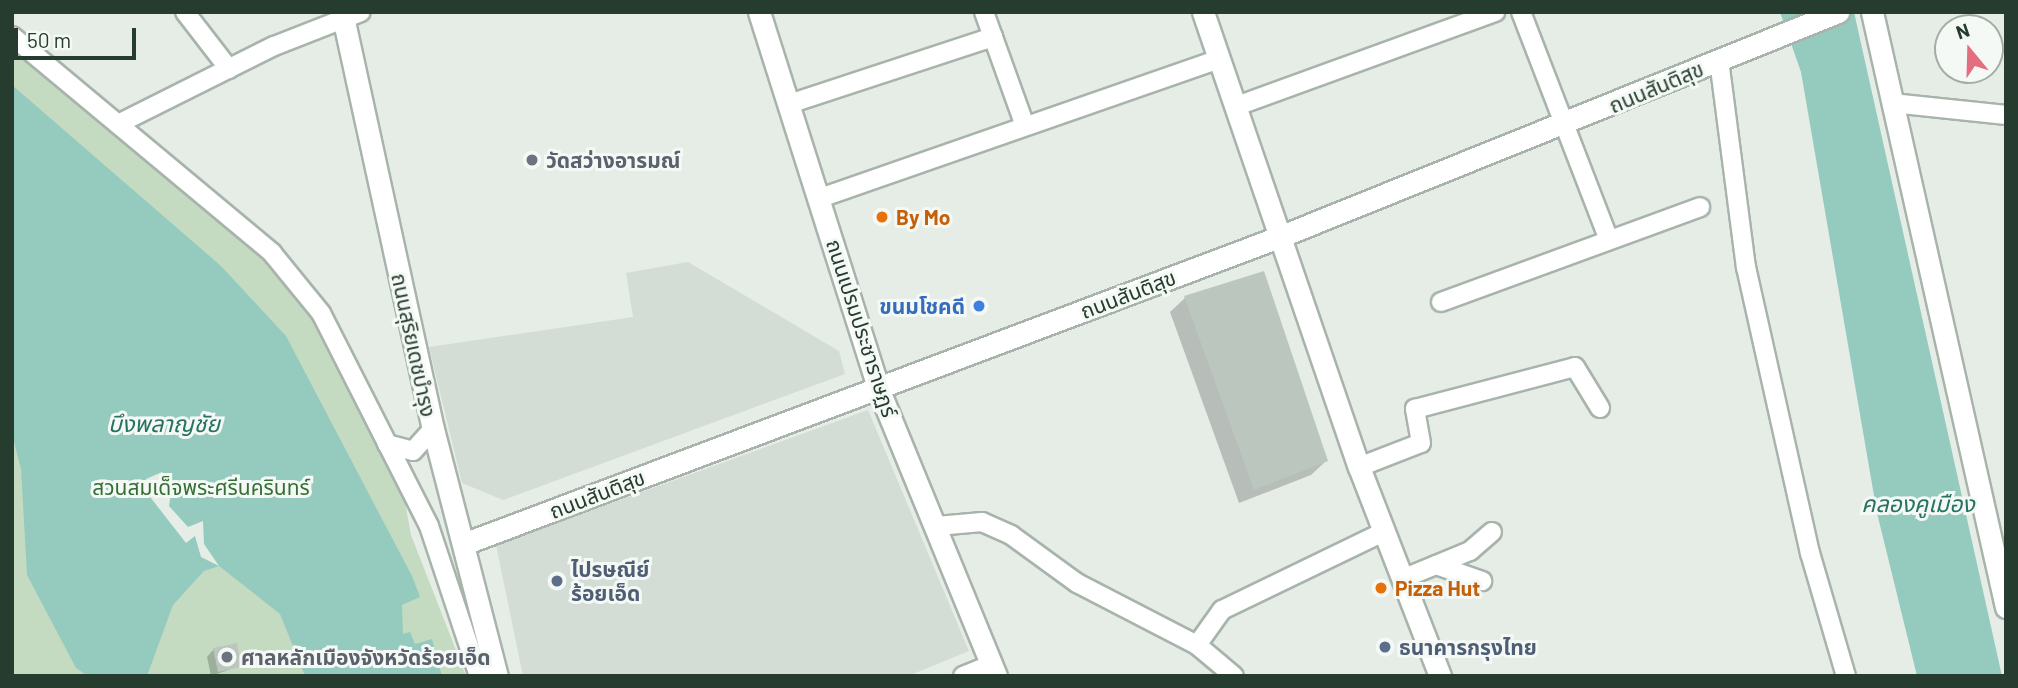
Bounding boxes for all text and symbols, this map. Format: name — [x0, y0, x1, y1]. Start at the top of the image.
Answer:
scale bar — [18, 14, 140, 58]
north arrow — [1934, 14, 2004, 84]
text: N — [1953, 18, 1972, 43]
text: 50 m — [27, 27, 71, 52]
street label: ถนนสันติสุข — [1605, 56, 1707, 118]
place label: วัดสว่างอารมณ์ — [546, 147, 680, 173]
marker: วัดสว่างอารมณ์ — [524, 152, 540, 168]
place label: By Mo — [896, 204, 950, 230]
marker: By Mo — [874, 209, 890, 225]
street label: ถนนเปรมประชาราษฏร์ — [821, 236, 903, 420]
street label: ถนนสันติสุข — [1077, 264, 1179, 324]
street label: ถนนสุริยเดชบำรุง — [386, 271, 442, 419]
place label: ขนมโชคดี — [879, 293, 965, 319]
marker: ขนมโชคดี — [971, 298, 987, 314]
water label: บึงพลาญชัย — [108, 409, 220, 437]
street label: ถนนสันติสุข — [546, 464, 648, 524]
park label: สวนสมเด็จพระศรีนครินทร์ — [92, 474, 310, 500]
water label: คลองคูเมือง — [1861, 489, 1975, 517]
place label: ไปรษณีย์ ร้อยเอ็ด — [571, 556, 649, 606]
marker: ไปรษณีย์ ร้อยเอ็ด — [549, 573, 565, 589]
place label: Pizza Hut — [1395, 575, 1480, 601]
marker: Pizza Hut — [1373, 580, 1389, 596]
place label: ธนาคารกรุงไทย — [1399, 634, 1537, 660]
marker: ธนาคารกรุงไทย — [1377, 639, 1393, 655]
place label: ศาลหลักเมืองจังหวัดร้อยเอ็ด — [241, 644, 491, 670]
marker: ศาลหลักเมืองจังหวัดร้อยเอ็ด — [219, 649, 235, 665]

